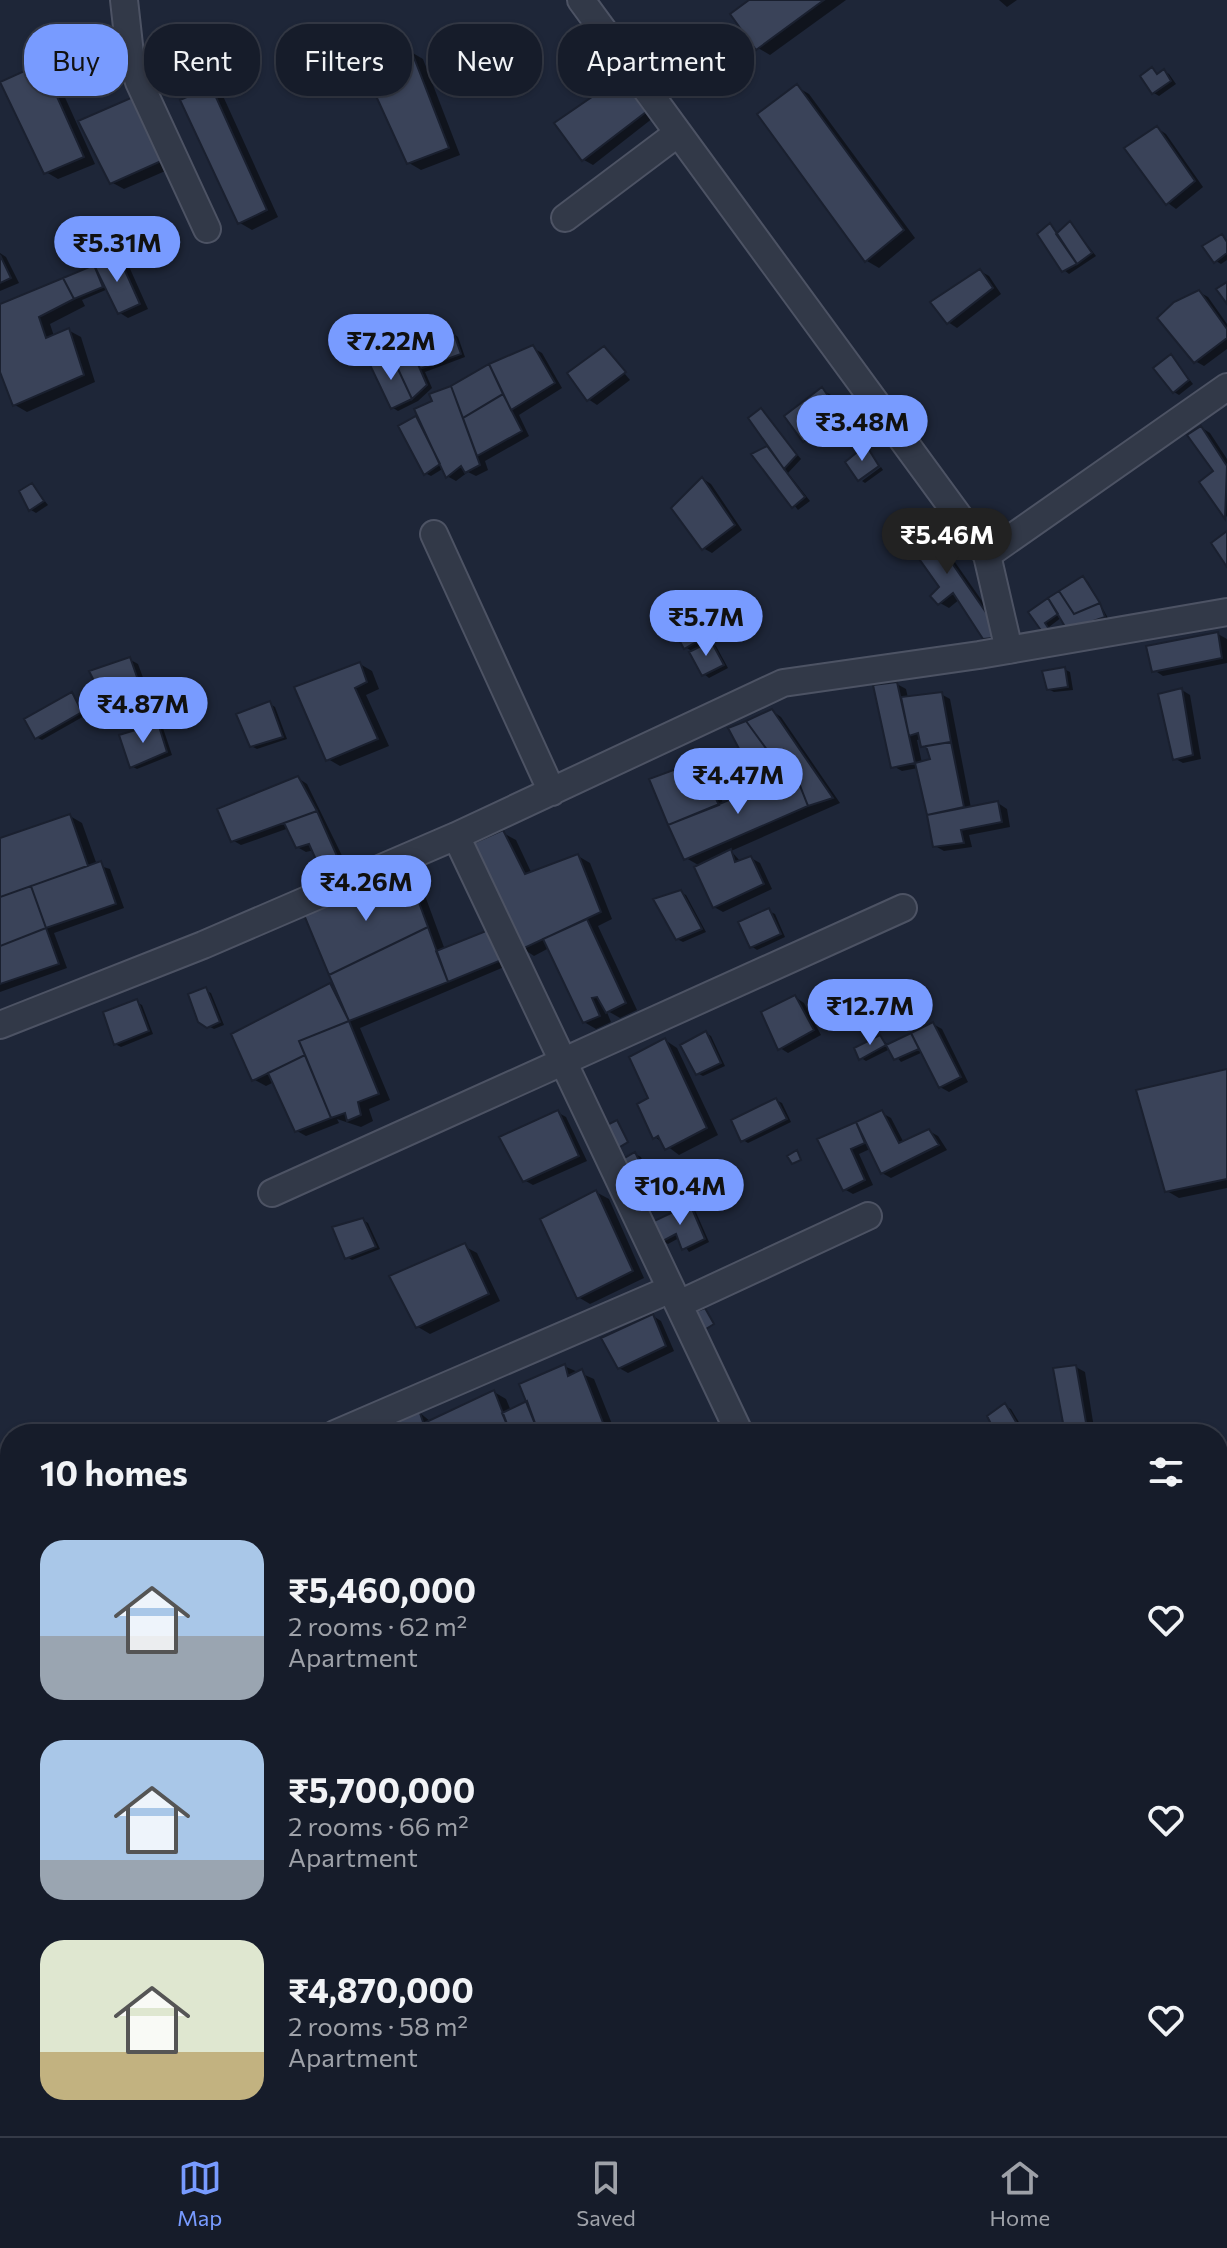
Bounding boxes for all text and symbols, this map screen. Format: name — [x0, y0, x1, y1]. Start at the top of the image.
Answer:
chip: Buy — [24, 24, 128, 96]
chip: Rent — [144, 24, 260, 96]
chip: Filters — [276, 24, 412, 96]
chip: New — [428, 24, 542, 96]
chip: Apartment — [558, 24, 754, 96]
pin: ₹5.31M — [52, 216, 182, 284]
text: ₹5.31M — [72, 226, 162, 257]
pin: ₹7.22M — [326, 314, 456, 382]
text: ₹7.22M — [346, 324, 436, 355]
pin: ₹3.48M — [797, 395, 927, 463]
text: ₹3.48M — [815, 405, 909, 436]
pin: ₹5.46M — [882, 508, 1012, 576]
text: ₹5.46M — [900, 518, 994, 549]
pin: ₹5.7M — [650, 590, 762, 658]
text: ₹5.7M — [668, 600, 744, 631]
pin: ₹4.87M — [78, 677, 208, 745]
text: ₹4.87M — [97, 687, 189, 718]
pin: ₹4.47M — [673, 748, 803, 816]
text: ₹4.47M — [692, 758, 784, 789]
pin: ₹4.26M — [301, 855, 431, 923]
text: ₹4.26M — [319, 865, 413, 896]
pin: ₹12.7M — [805, 979, 935, 1047]
text: ₹12.7M — [826, 989, 914, 1020]
pin: ₹10.4M — [615, 1159, 745, 1227]
text: ₹10.4M — [634, 1169, 726, 1200]
icon: filters — [1144, 1450, 1188, 1494]
text: 10 homes — [40, 1451, 188, 1493]
text: ₹5,460,000 — [288, 1568, 476, 1610]
icon: home — [104, 1572, 200, 1668]
icon: heart — [1144, 1598, 1188, 1642]
text: 2 rooms · 62 m² — [288, 1610, 467, 1641]
text: Apartment — [288, 1641, 418, 1672]
text: ₹5,700,000 — [288, 1768, 475, 1810]
icon: home — [104, 1772, 200, 1868]
icon: heart — [1144, 1798, 1188, 1842]
text: 2 rooms · 66 m² — [288, 1810, 469, 1841]
text: Apartment — [288, 1841, 418, 1872]
text: ₹4,870,000 — [288, 1968, 474, 2010]
icon: home — [104, 1972, 200, 2068]
icon: heart — [1144, 1998, 1188, 2042]
text: 2 rooms · 58 m² — [288, 2010, 468, 2041]
text: Apartment — [288, 2041, 418, 2072]
tab: Map — [177, 2156, 222, 2231]
tab: Saved — [576, 2156, 636, 2231]
tab: Home — [990, 2156, 1050, 2231]

